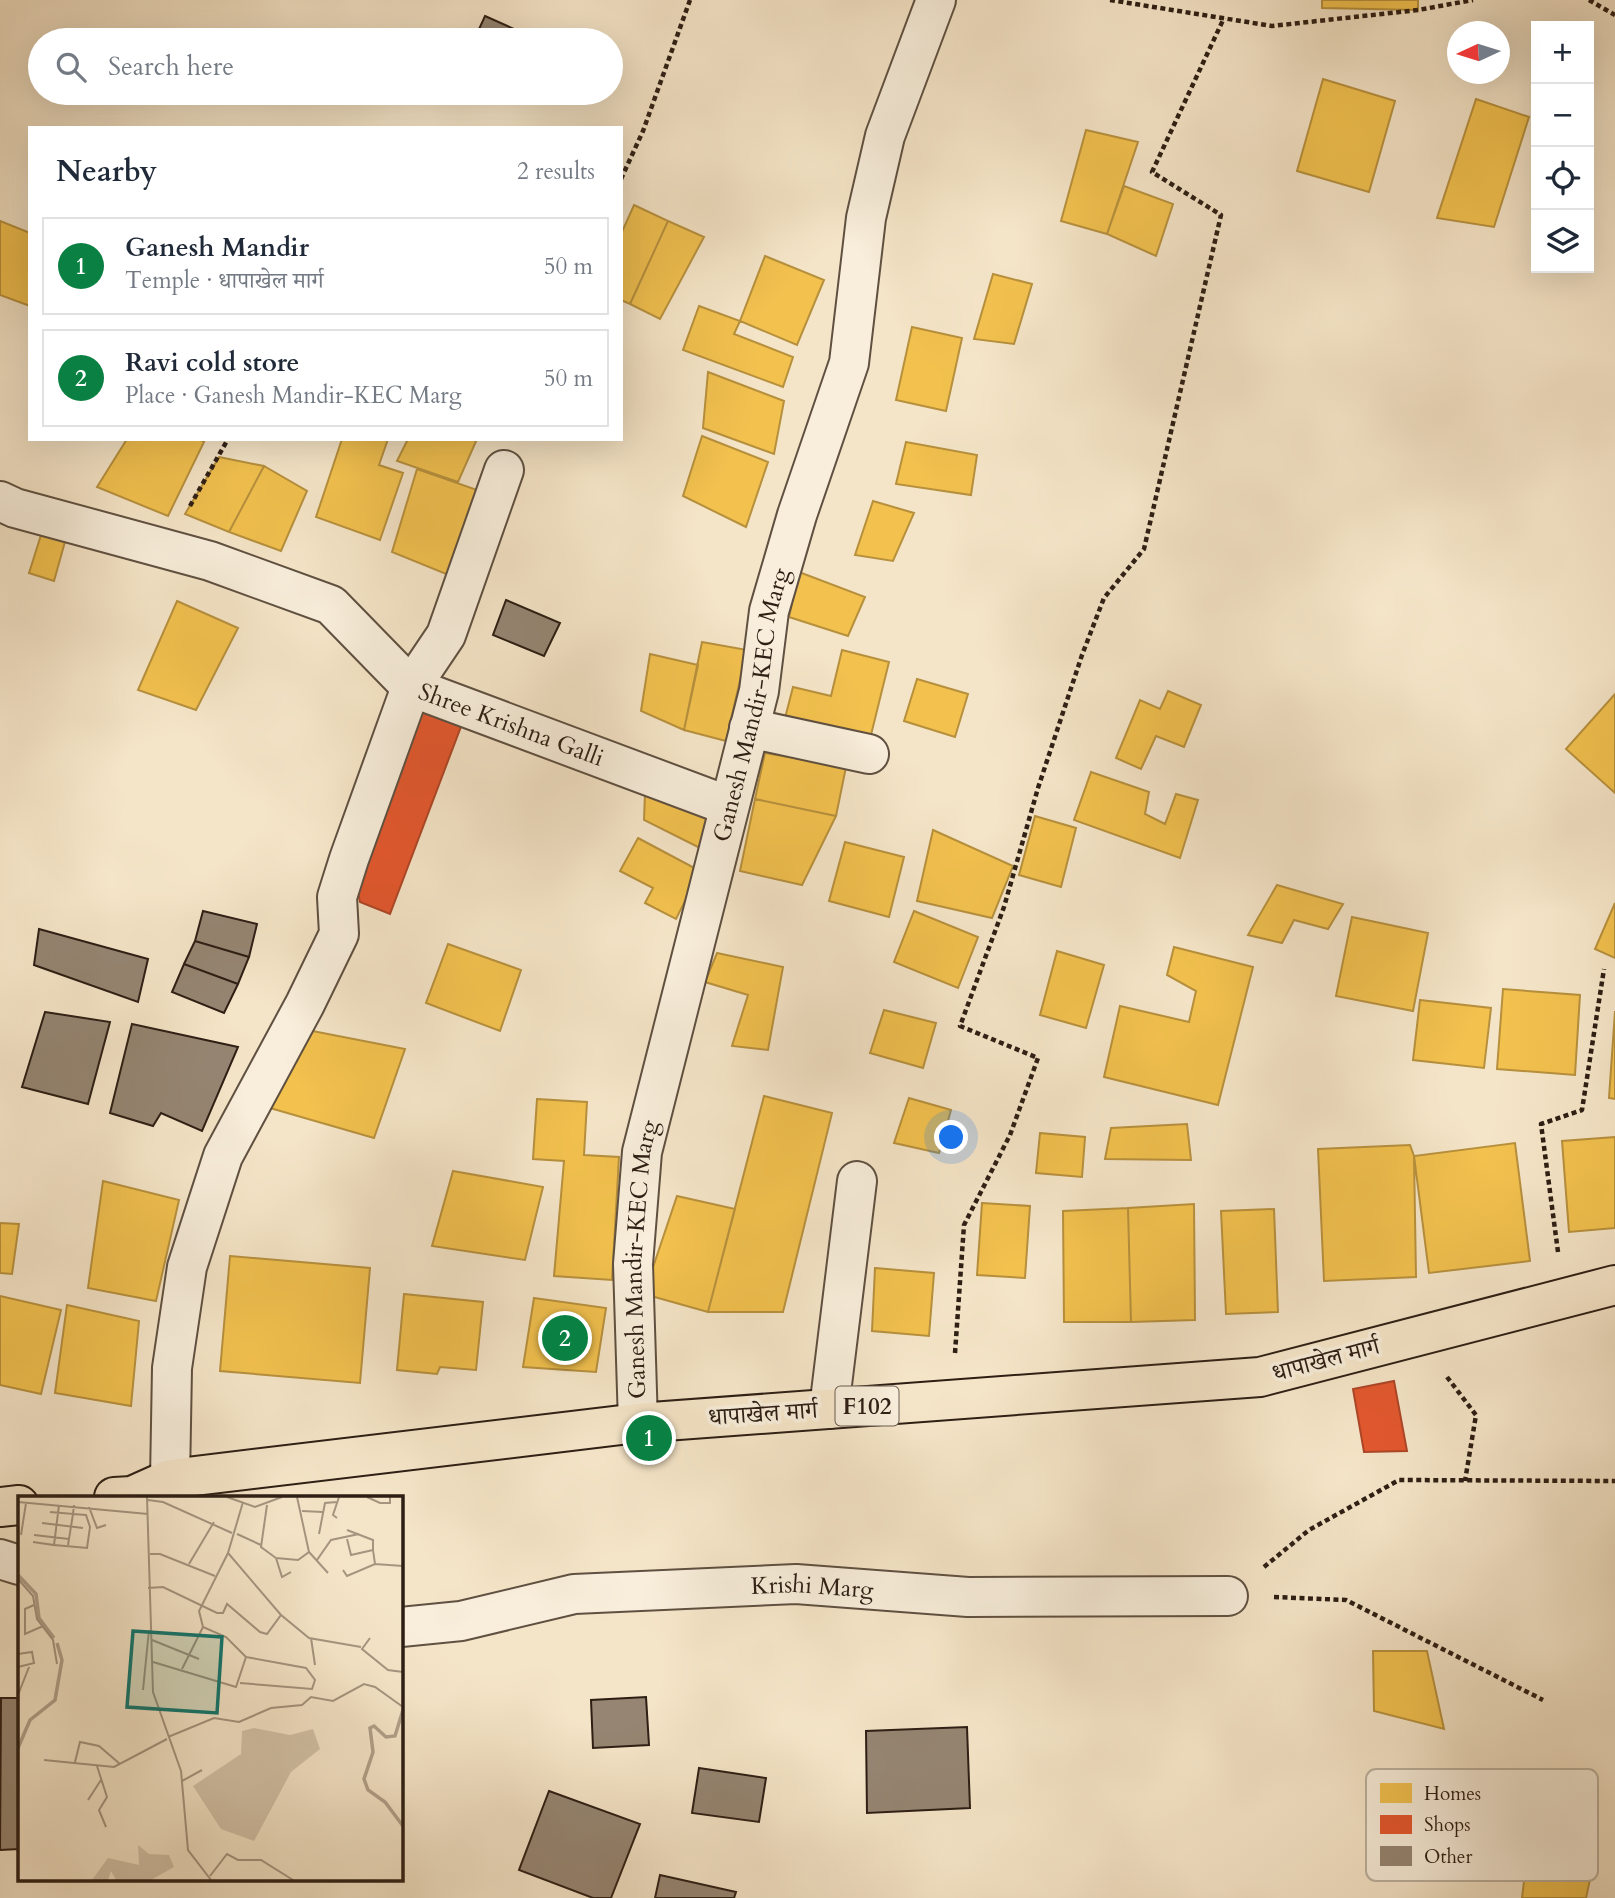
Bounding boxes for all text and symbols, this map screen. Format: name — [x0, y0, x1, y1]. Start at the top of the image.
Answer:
north arrow — [1447, 21, 1510, 84]
map controls — [1531, 21, 1594, 273]
button: + — [1531, 21, 1594, 84]
search box — [28, 28, 623, 105]
icon: search — [52, 48, 90, 86]
text: Search here — [108, 49, 234, 84]
button: − — [1531, 84, 1594, 147]
button: locate — [1531, 147, 1594, 210]
text: Nearby — [56, 151, 157, 192]
text: 2 results — [517, 156, 595, 187]
button: layers — [1531, 210, 1594, 273]
text: Ganesh Mandir — [125, 230, 309, 265]
text: 1 — [75, 251, 87, 282]
text: 50 m — [544, 251, 593, 282]
text: Temple · धापाखेल मार्ग — [125, 265, 323, 296]
text: Ravi cold store — [125, 345, 299, 380]
text: 2 — [75, 363, 87, 394]
text: 50 m — [544, 363, 593, 394]
text: Place · Ganesh Mandir-KEC Marg — [125, 380, 462, 411]
street label: Ganesh Mandir-KEC Marg — [705, 563, 797, 845]
street label: Shree Krishna Galli — [414, 675, 609, 774]
street label: Ganesh Mandir-KEC Marg — [616, 1116, 666, 1399]
your location — [934, 1120, 968, 1154]
pin: 2 — [542, 1312, 588, 1364]
street label: धापाखेल मार्ग — [1269, 1330, 1385, 1390]
road number: F102 — [836, 1386, 898, 1426]
street label: धापाखेल मार्ग — [707, 1394, 820, 1434]
pin: 1 — [626, 1412, 672, 1464]
inset map — [18, 1496, 402, 1881]
street label: Krishi Marg — [750, 1567, 875, 1606]
legend — [1366, 1769, 1598, 1881]
text: Homes — [1424, 1781, 1481, 1807]
text: Shops — [1424, 1812, 1471, 1838]
text: Other — [1424, 1844, 1472, 1870]

